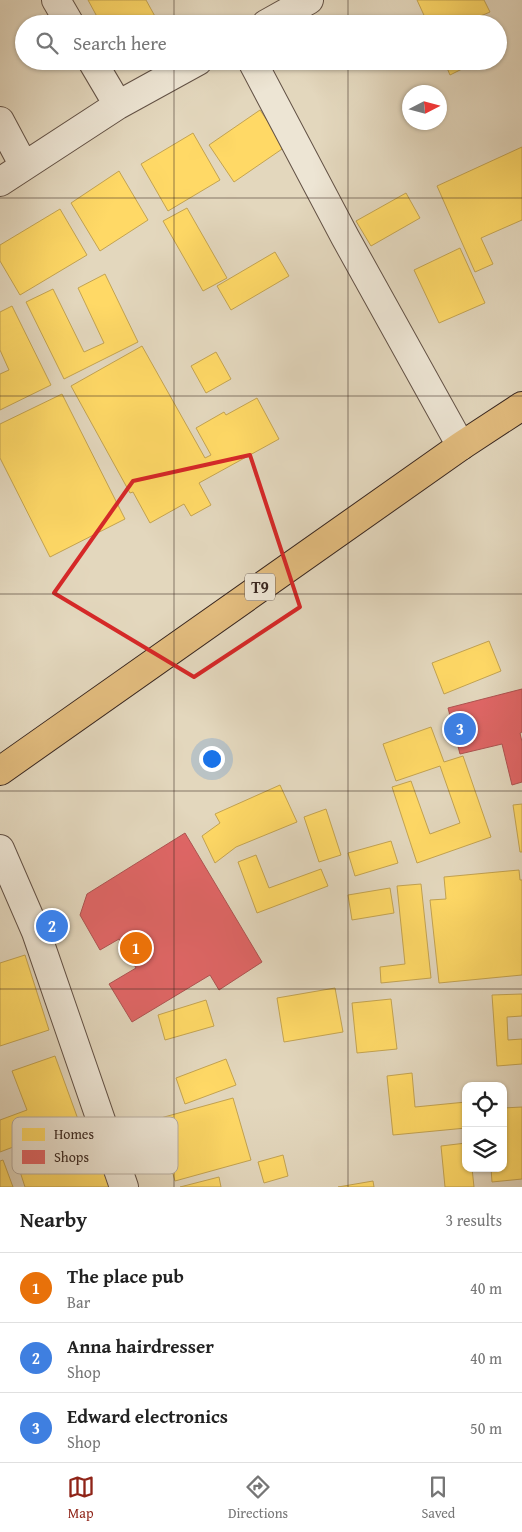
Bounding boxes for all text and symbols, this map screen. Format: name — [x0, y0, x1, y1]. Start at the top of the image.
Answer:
search box — [15, 15, 507, 70]
icon: search — [33, 29, 61, 57]
text: Search here — [73, 29, 167, 57]
north arrow — [402, 85, 447, 130]
road number: T9 — [245, 574, 275, 600]
pin: 3 — [444, 710, 476, 748]
your location — [199, 746, 225, 772]
pin: 2 — [36, 907, 68, 945]
pin: 1 — [120, 929, 152, 967]
map controls — [462, 1082, 507, 1172]
button: locate — [462, 1082, 507, 1127]
legend — [12, 1117, 178, 1174]
text: Homes — [54, 1124, 94, 1144]
button: layers — [462, 1127, 507, 1172]
text: Shops — [54, 1147, 89, 1167]
text: Nearby — [20, 1204, 87, 1235]
text: 3 results — [445, 1208, 502, 1232]
text: The place pub — [67, 1262, 184, 1290]
text: 1 — [32, 1276, 40, 1300]
text: 40 m — [470, 1276, 502, 1300]
text: Bar — [67, 1290, 90, 1314]
text: Anna hairdresser — [67, 1332, 214, 1360]
text: 2 — [32, 1346, 40, 1370]
text: 40 m — [470, 1346, 502, 1370]
text: Shop — [67, 1360, 101, 1384]
text: Edward electronics — [67, 1402, 228, 1430]
text: 3 — [32, 1416, 40, 1440]
text: 50 m — [470, 1416, 502, 1440]
text: Shop — [67, 1430, 101, 1454]
tab: Map — [67, 1473, 95, 1523]
tab: Directions — [228, 1473, 288, 1523]
tab: Saved — [421, 1473, 455, 1523]

